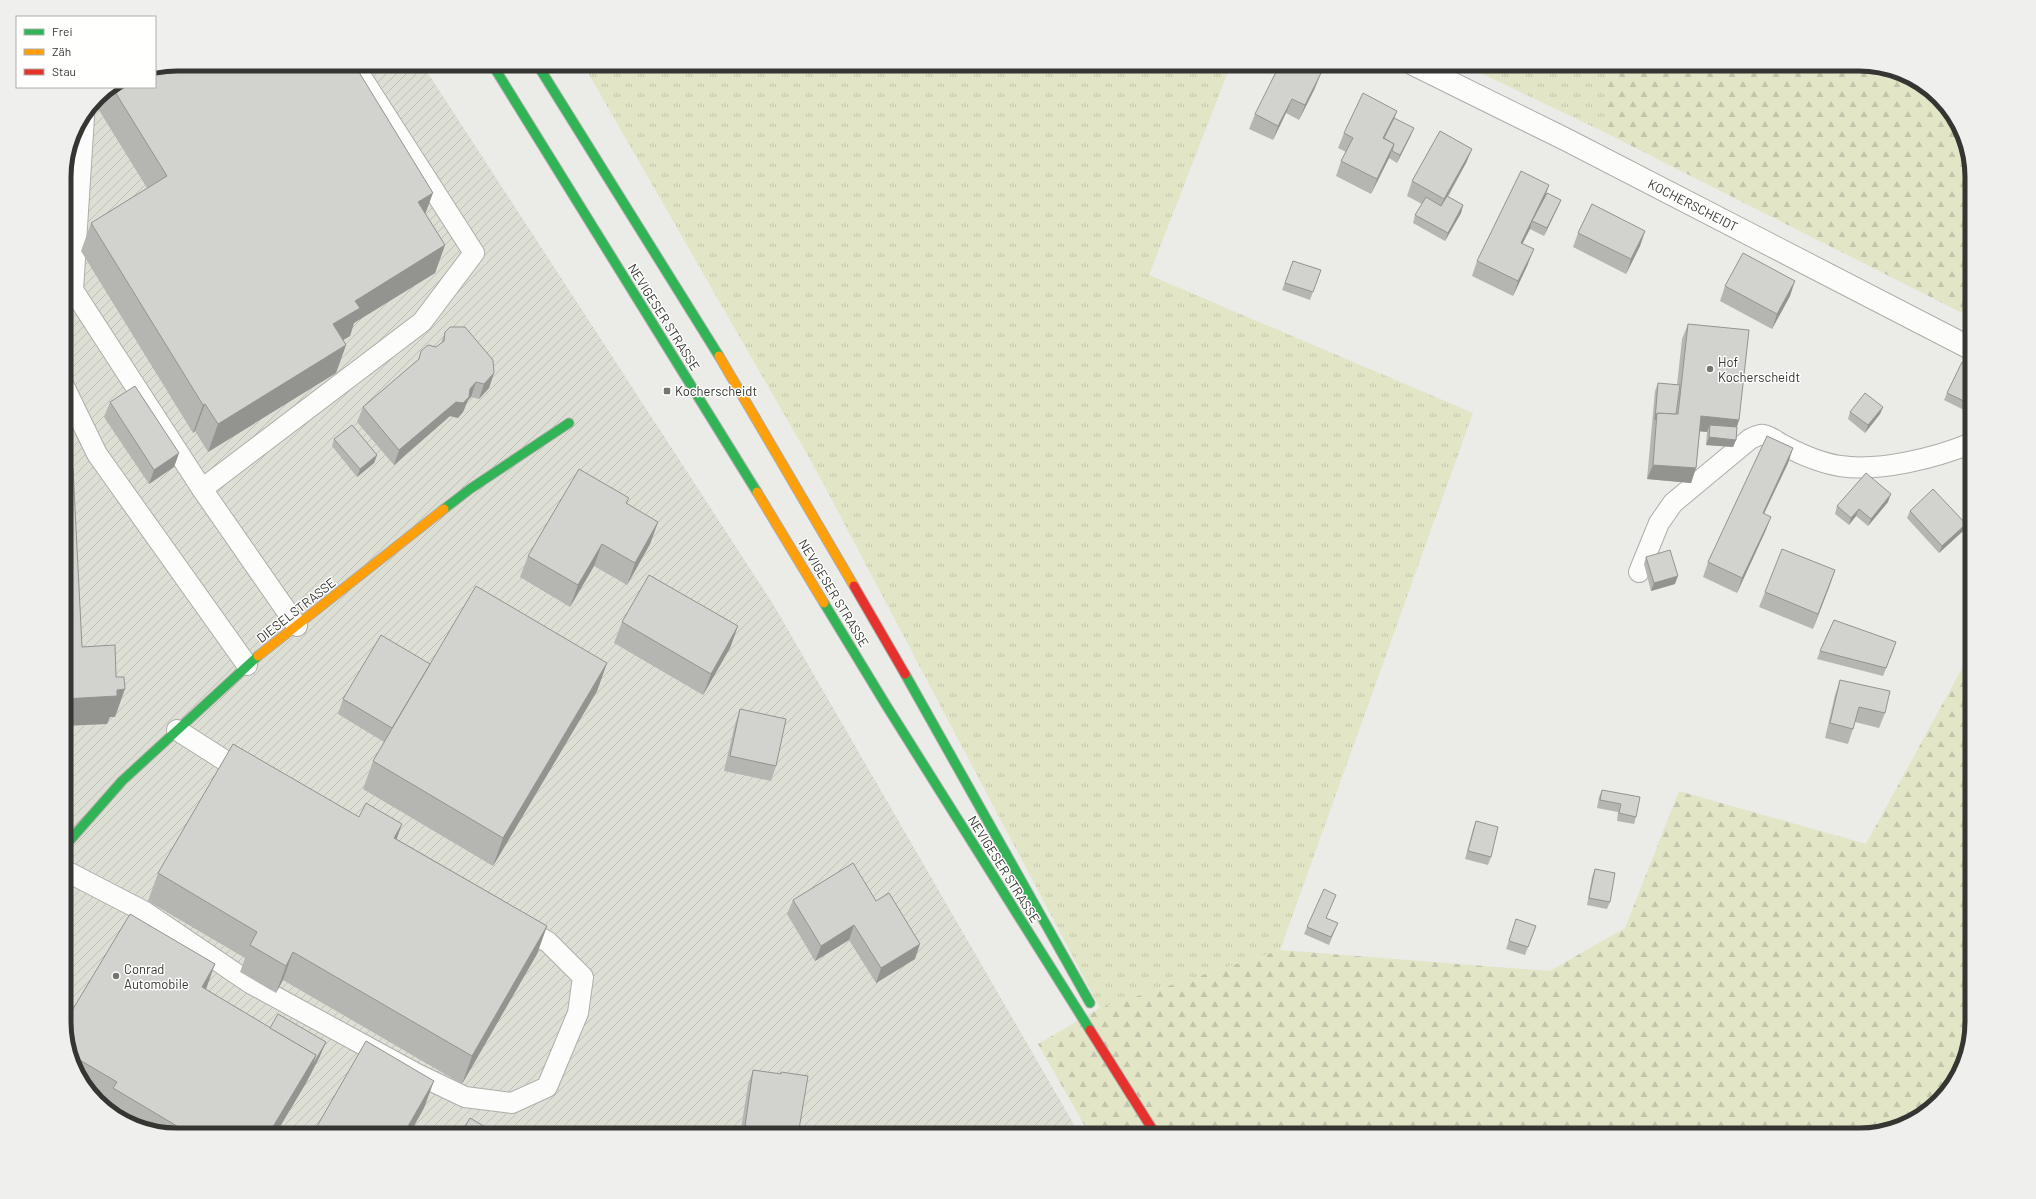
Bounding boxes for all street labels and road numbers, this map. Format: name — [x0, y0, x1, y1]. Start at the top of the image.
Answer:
street label: KOCHERSCHEIDT — [1645, 175, 1741, 235]
street label: NEVIGESER STRASSE — [625, 261, 703, 374]
street label: NEVIGESER STRASSE — [795, 536, 873, 650]
street label: DIESELSTRASSE — [253, 574, 339, 646]
street label: NEVIGESER STRASSE — [965, 813, 1043, 926]

